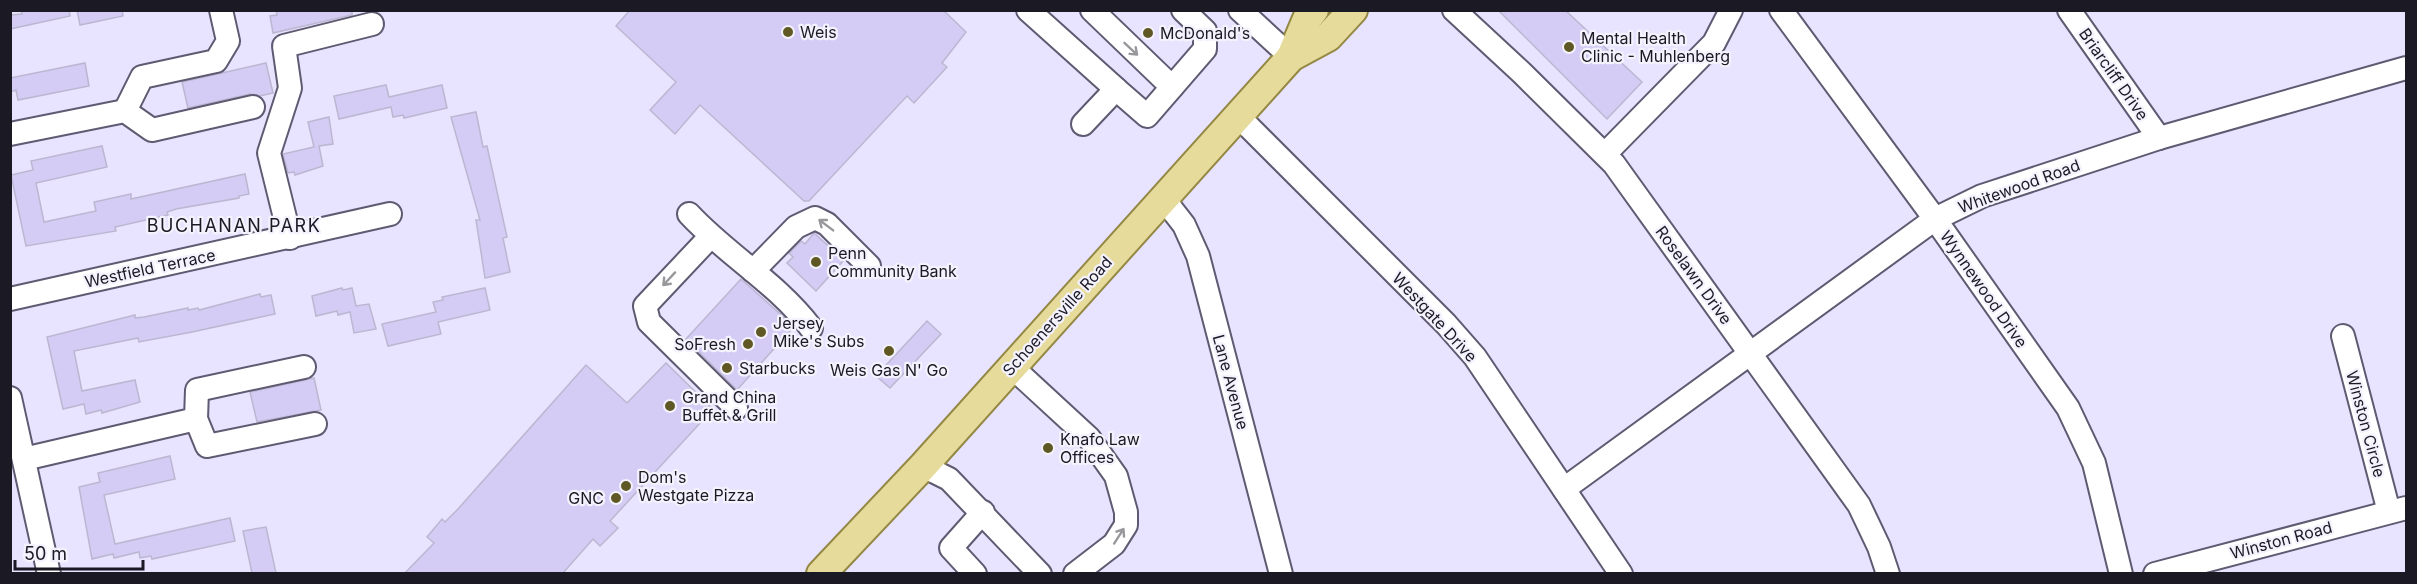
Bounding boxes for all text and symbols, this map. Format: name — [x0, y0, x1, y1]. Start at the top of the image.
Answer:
place label: Weis — [800, 22, 837, 42]
place label: McDonald's — [1160, 23, 1250, 43]
street label: Briarcliff Drive — [2075, 24, 2153, 124]
marker: Weis — [781, 25, 795, 39]
marker: McDonald's — [1141, 26, 1155, 40]
place label: Mental Health Clinic - Muhlenberg — [1581, 28, 1730, 66]
marker: Mental Health Clinic - Muhlenberg — [1562, 40, 1576, 54]
one-way arrow — [1124, 42, 1139, 56]
street label: Whitewood Road — [1955, 155, 2083, 217]
district label: BUCHANAN PARK — [147, 215, 321, 236]
one-way arrow — [819, 219, 835, 231]
street label: Roselawn Drive — [1652, 222, 1736, 328]
street label: Wynnewood Drive — [1936, 226, 2032, 352]
place label: Penn Community Bank — [828, 243, 957, 281]
street label: Westfield Terrace — [83, 244, 217, 292]
street label: Schoenersville Road — [998, 252, 1116, 380]
marker: Penn Community Bank — [809, 255, 823, 269]
street label: Westgate Drive — [1388, 268, 1482, 366]
one-way arrow — [662, 271, 677, 286]
place label: Jersey Mike's Subs — [773, 313, 865, 351]
marker: Jersey Mike's Subs — [754, 325, 768, 339]
street label: Lane Avenue — [1209, 332, 1253, 432]
place label: SoFresh — [674, 334, 736, 354]
marker: SoFresh — [741, 337, 755, 351]
marker: Weis Gas N' Go — [882, 344, 896, 358]
place label: Starbucks — [739, 358, 815, 378]
place label: Weis Gas N' Go — [830, 360, 948, 380]
marker: Starbucks — [720, 361, 734, 375]
street label: Winston Circle — [2342, 368, 2390, 480]
place label: Grand China Buffet & Grill — [682, 387, 776, 425]
marker: Grand China Buffet & Grill — [663, 399, 677, 413]
place label: Knafo Law Offices — [1060, 429, 1140, 467]
marker: Knafo Law Offices — [1041, 441, 1055, 455]
place label: Dom's Westgate Pizza — [638, 467, 754, 505]
marker: Dom's Westgate Pizza — [619, 479, 633, 493]
place label: GNC — [568, 488, 604, 508]
marker: GNC — [609, 491, 623, 505]
street label: Winston Road — [2228, 517, 2334, 563]
one-way arrow — [1114, 528, 1126, 545]
scale bar — [15, 533, 142, 571]
text: 50 m — [24, 543, 67, 564]

